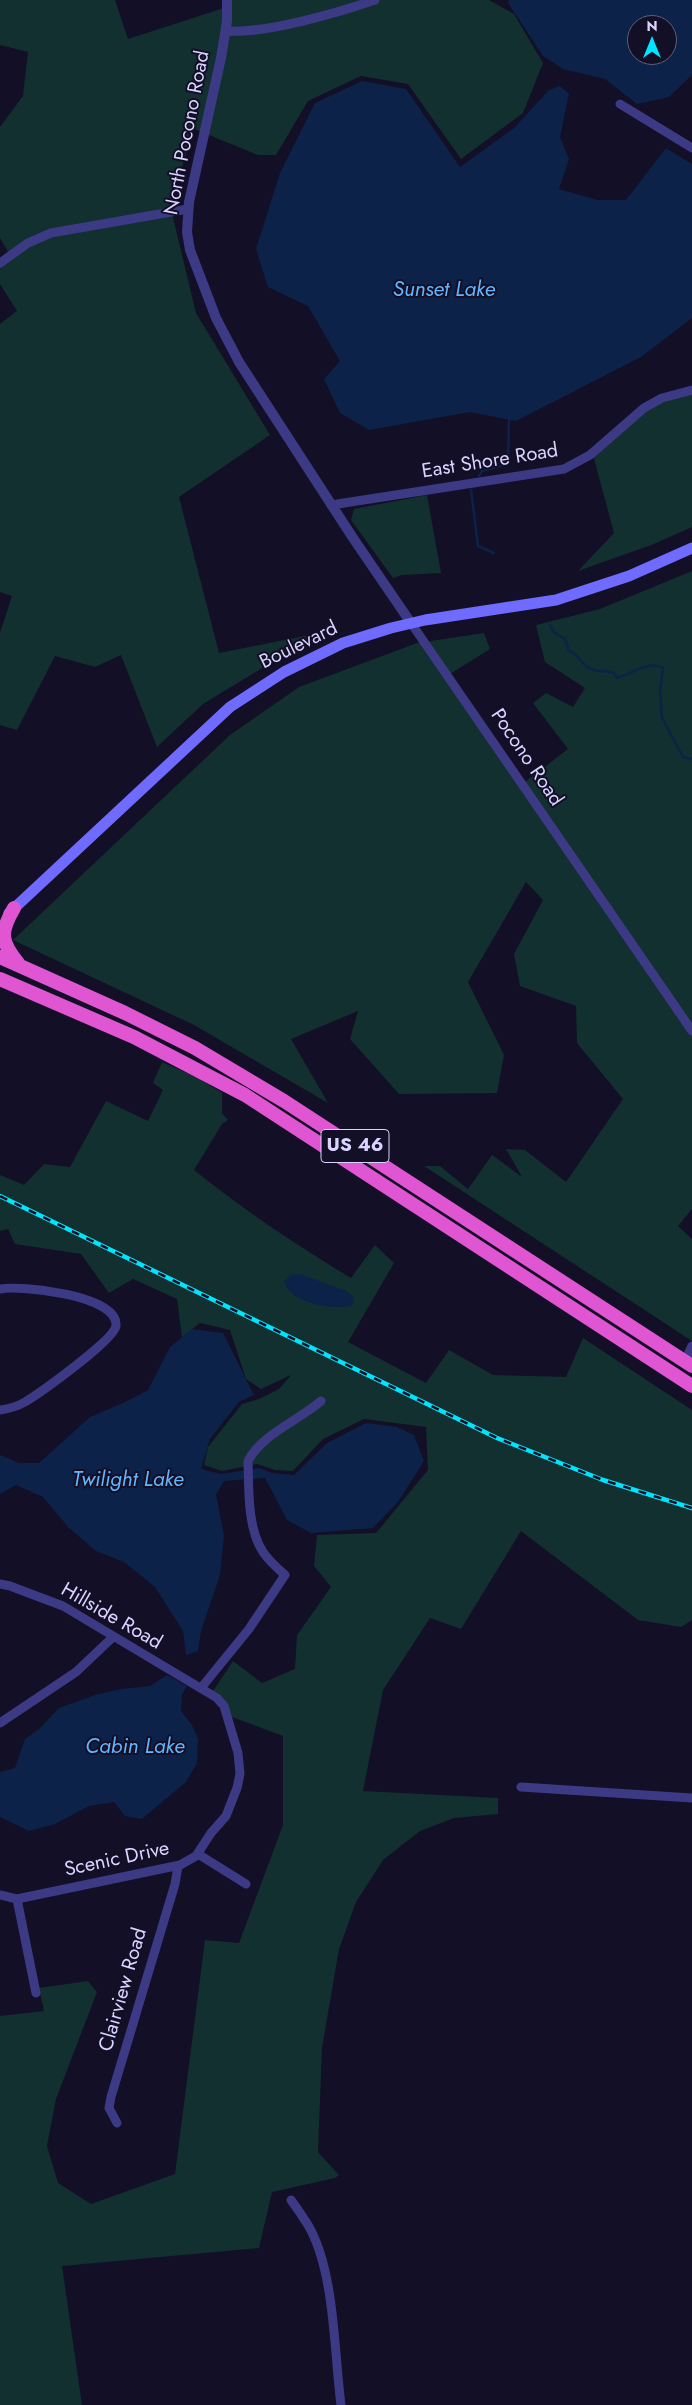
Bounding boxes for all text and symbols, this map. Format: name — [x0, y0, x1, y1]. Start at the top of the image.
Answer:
north arrow — [627, 15, 677, 65]
text: N — [646, 16, 658, 36]
street label: North Pocono Road — [160, 49, 216, 217]
water label: Sunset Lake — [393, 278, 495, 304]
street label: East Shore Road — [420, 439, 560, 485]
street label: Boulevard — [256, 617, 342, 675]
street label: Pocono Road — [485, 705, 567, 811]
road number: US 46 — [321, 1130, 389, 1162]
water label: Twilight Lake — [72, 1468, 184, 1494]
street label: Hillside Road — [56, 1578, 166, 1656]
water label: Cabin Lake — [85, 1735, 185, 1761]
street label: Scenic Drive — [62, 1837, 172, 1883]
street label: Clairview Road — [95, 1925, 153, 2055]

